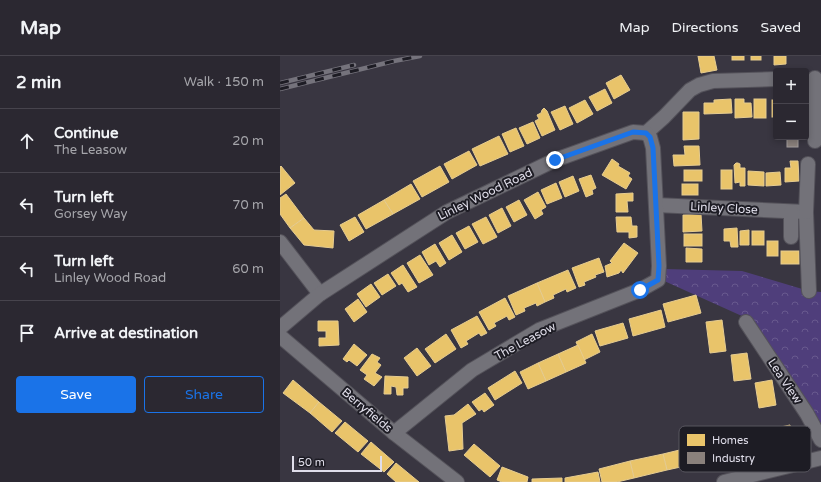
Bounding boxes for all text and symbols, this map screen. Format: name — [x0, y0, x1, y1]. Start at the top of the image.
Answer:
text: Map — [20, 17, 61, 39]
text: Map — [619, 19, 650, 36]
text: Directions — [672, 19, 739, 36]
text: Saved — [761, 19, 801, 36]
map controls — [773, 68, 809, 140]
button: + — [773, 68, 809, 104]
text: 2 min — [16, 72, 61, 93]
text: Walk · 150 m — [184, 74, 264, 90]
button: − — [773, 104, 809, 140]
text: Continue — [54, 124, 118, 142]
icon: ahead — [16, 130, 38, 152]
text: 20 m — [232, 133, 264, 149]
text: The Leasow — [54, 142, 127, 158]
route end — [546, 151, 564, 169]
street label: Linley Wood Road — [435, 165, 535, 223]
text: Turn left — [54, 188, 114, 206]
icon: left — [16, 194, 38, 216]
text: 70 m — [232, 197, 264, 213]
street label: Linley Close — [690, 199, 758, 217]
text: Gorsey Way — [54, 206, 127, 222]
text: Turn left — [54, 252, 114, 270]
icon: left — [16, 258, 38, 280]
text: 60 m — [232, 261, 264, 277]
text: Linley Wood Road — [54, 270, 166, 286]
route start — [631, 281, 649, 299]
street label: The Leasow — [492, 319, 558, 363]
icon: arrive — [16, 322, 38, 344]
text: Arrive at destination — [54, 324, 198, 342]
street label: Lea View — [765, 356, 805, 406]
button: Save — [16, 376, 136, 413]
button: Share — [144, 376, 264, 413]
street label: Berryfields — [339, 385, 395, 435]
legend — [679, 426, 811, 472]
text: Homes — [712, 434, 748, 447]
text: Industry — [712, 452, 755, 465]
scale bar — [292, 454, 382, 473]
text: 50 m — [298, 456, 325, 469]

